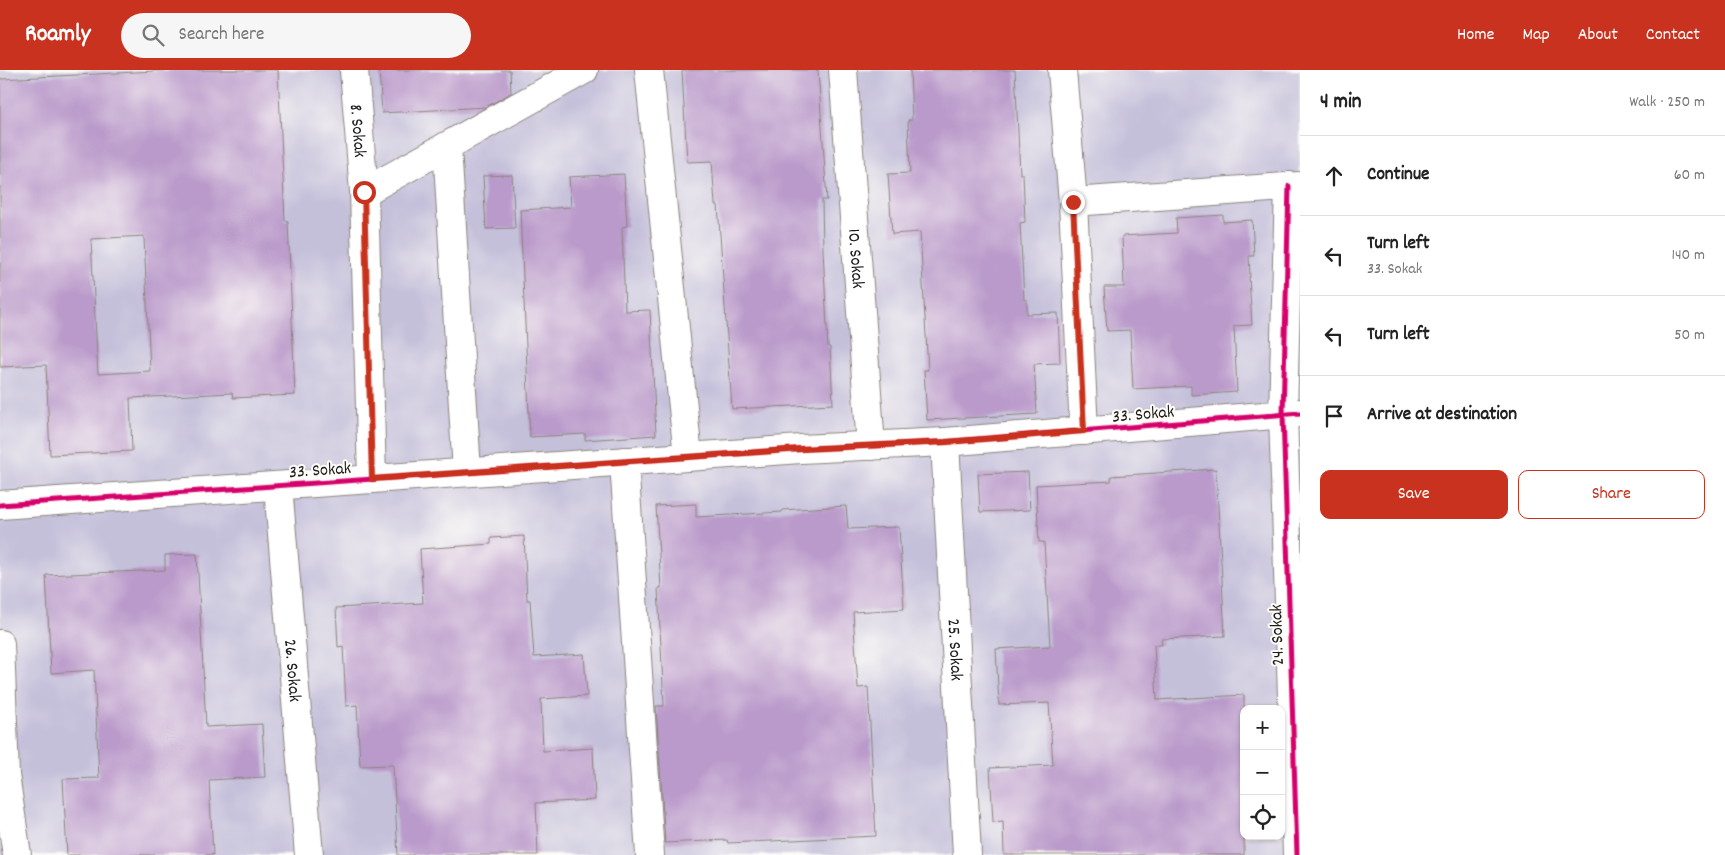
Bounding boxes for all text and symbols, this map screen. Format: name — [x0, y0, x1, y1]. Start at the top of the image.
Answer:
search box — [121, 13, 471, 58]
text: Roamly — [25, 18, 91, 52]
icon: search — [139, 21, 167, 49]
text: Search here — [179, 22, 264, 49]
text: Home — [1457, 23, 1494, 48]
text: Map — [1522, 23, 1550, 48]
text: About — [1578, 23, 1618, 48]
text: Contact — [1646, 23, 1700, 48]
text: 4 min — [1320, 88, 1362, 118]
text: Walk · 250 m — [1629, 91, 1705, 114]
street label: 8. Sokak — [342, 103, 371, 159]
icon: ahead — [1320, 162, 1348, 190]
text: Continue — [1367, 162, 1429, 189]
text: 60 m — [1674, 164, 1705, 187]
route start — [353, 181, 376, 204]
route end — [1062, 191, 1085, 214]
street label: 10. Sokak — [840, 228, 869, 290]
text: Turn left — [1367, 231, 1430, 258]
icon: left — [1320, 242, 1348, 270]
text: 140 m — [1671, 244, 1705, 267]
text: 33. Sokak — [1367, 258, 1422, 281]
icon: left — [1320, 322, 1348, 350]
text: Turn left — [1367, 322, 1430, 349]
text: 50 m — [1674, 324, 1705, 347]
street label: 33. Sokak — [1111, 400, 1175, 431]
icon: arrive — [1320, 402, 1348, 430]
text: Arrive at destination — [1367, 402, 1517, 429]
street label: 33. Sokak — [288, 457, 352, 486]
button: Save — [1320, 470, 1508, 519]
button: Share — [1518, 470, 1705, 519]
street label: 24. Sokak — [1265, 604, 1292, 666]
street label: 25. Sokak — [939, 618, 968, 682]
street label: 26. Sokak — [276, 638, 306, 703]
map controls — [1240, 705, 1285, 840]
button: + — [1240, 705, 1285, 750]
button: − — [1240, 750, 1285, 795]
button: locate — [1240, 795, 1285, 840]

